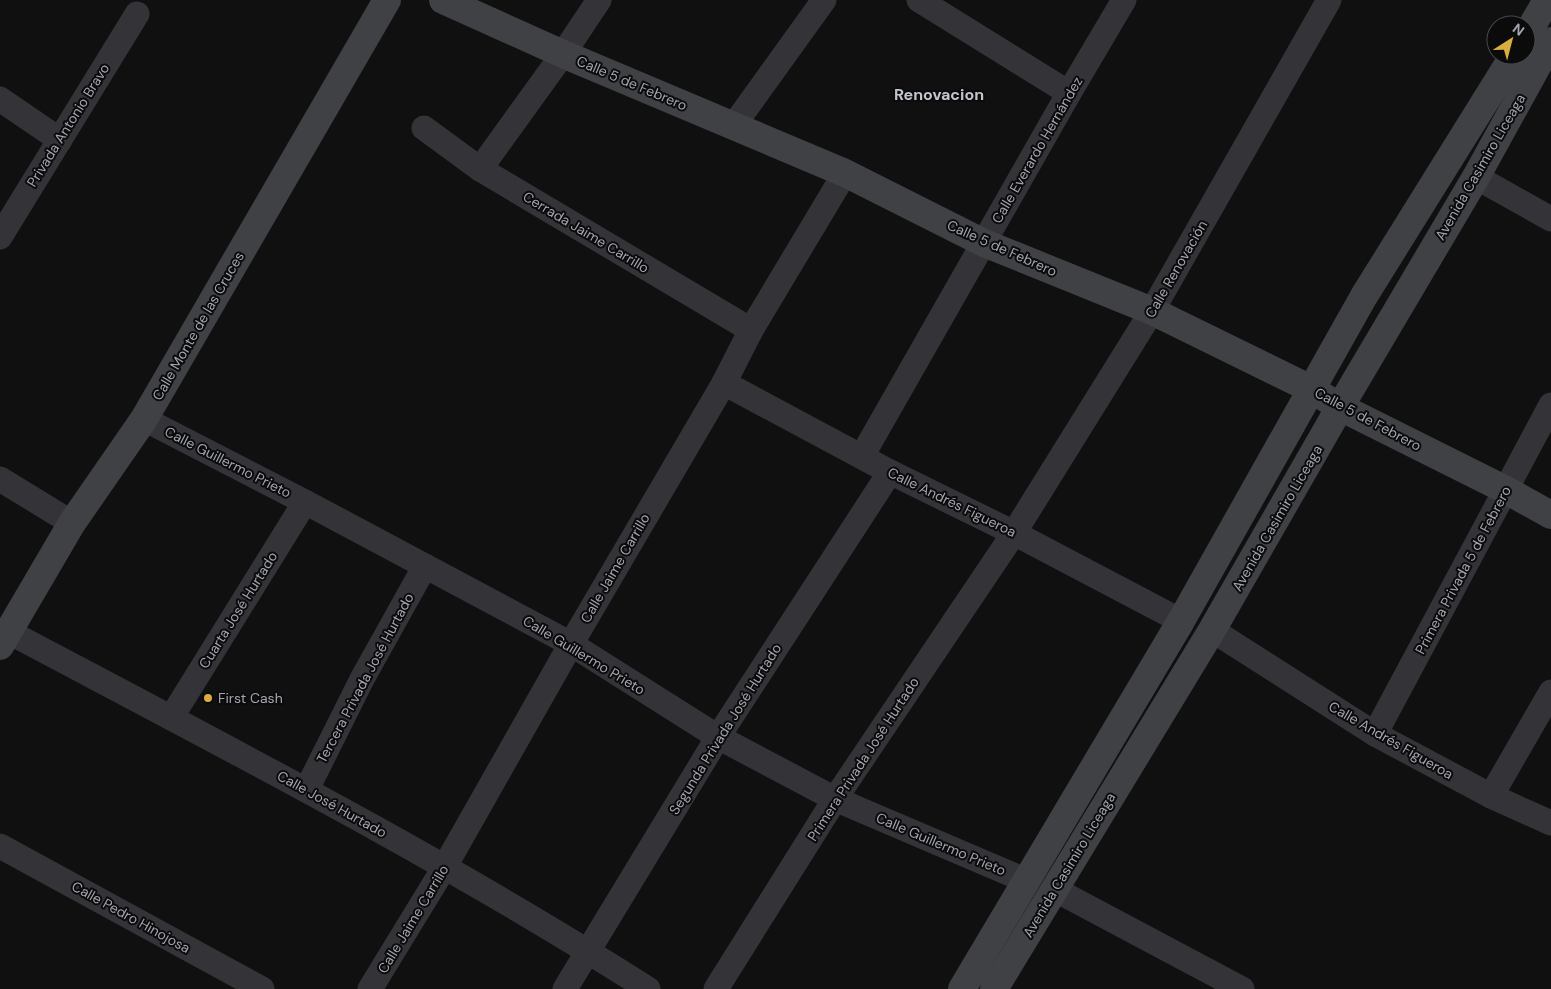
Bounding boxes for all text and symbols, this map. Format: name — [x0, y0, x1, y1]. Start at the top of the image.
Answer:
north arrow — [1486, 15, 1536, 65]
text: N — [1509, 19, 1528, 40]
street label: Calle 5 de Febrero — [574, 52, 690, 114]
street label: Privada Antonio Bravo — [23, 60, 113, 190]
street label: Calle Everardo Hernández — [988, 73, 1086, 227]
district label: Renovacion — [894, 84, 984, 105]
street label: Avenida Casimiro Liceaga — [1431, 91, 1529, 243]
street label: Cerrada Jaime Carrillo — [520, 187, 652, 277]
street label: Calle 5 de Febrero — [944, 216, 1060, 280]
street label: Calle Renovación — [1141, 217, 1211, 321]
street label: Calle Monte de las Cruces — [148, 248, 248, 404]
street label: Calle 5 de Febrero — [1312, 383, 1424, 455]
street label: Calle Guillermo Prieto — [162, 422, 294, 502]
street label: Avenida Casimiro Liceaga — [1228, 442, 1326, 594]
street label: Calle Andrés Figueroa — [885, 463, 1019, 541]
street label: Primera Privada 5 de Febrero — [1411, 483, 1515, 657]
street label: Calle Jaime Carrillo — [576, 510, 654, 626]
street label: Cuarta José Hurtado — [195, 548, 281, 672]
street label: Tercera Privada José Hurtado — [312, 590, 418, 766]
street label: Calle Guillermo Prieto — [520, 611, 648, 699]
street label: Segunda Privada José Hurtado — [665, 640, 785, 818]
street label: Primera Privada José Hurtado — [803, 674, 923, 844]
place label: First Cash — [218, 689, 283, 707]
marker: First Cash — [202, 692, 214, 704]
street label: Calle Andrés Figueroa — [1326, 697, 1456, 783]
street label: Calle José Hurtado — [274, 766, 390, 842]
street label: Avenida Casimiro Liceaga — [1019, 789, 1119, 941]
street label: Calle Guillermo Prieto — [873, 808, 1009, 880]
street label: Calle Jaime Carrillo — [373, 861, 453, 977]
street label: Calle Pedro Hinojosa — [69, 877, 193, 957]

